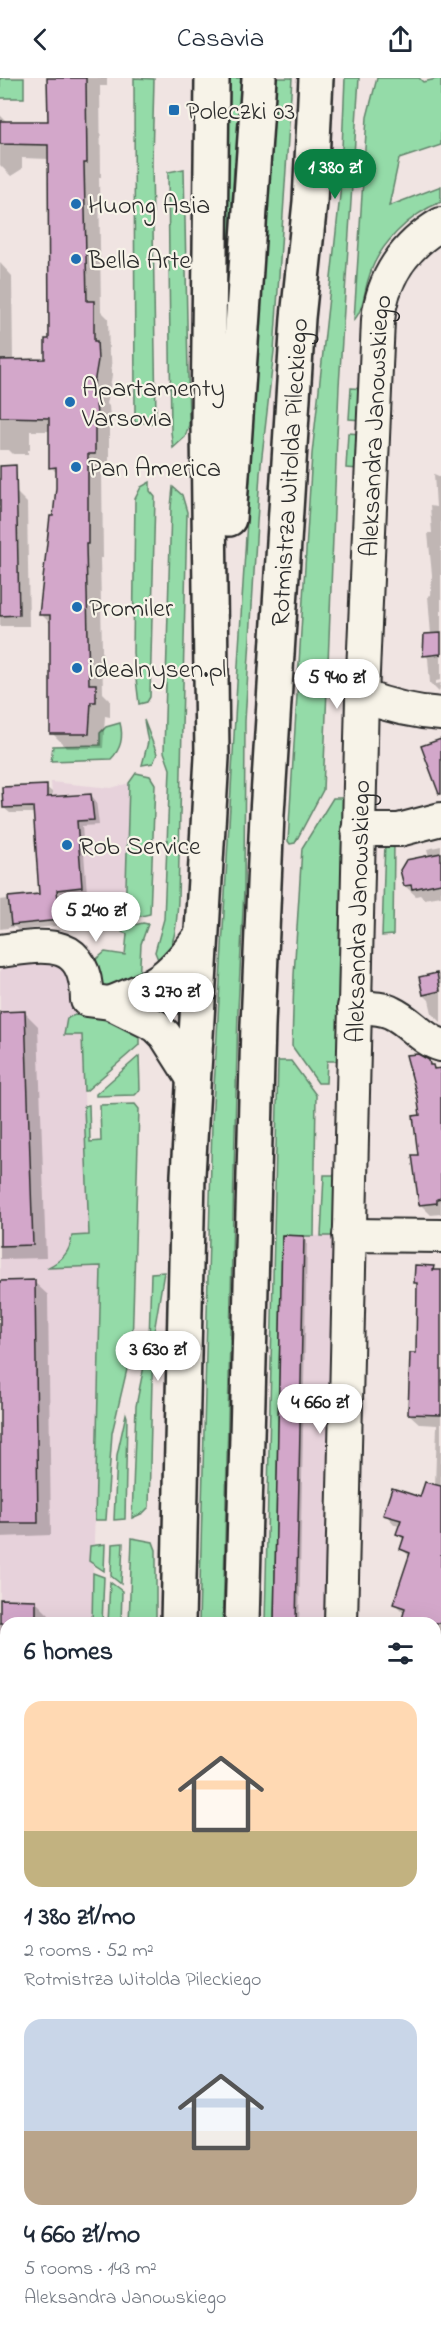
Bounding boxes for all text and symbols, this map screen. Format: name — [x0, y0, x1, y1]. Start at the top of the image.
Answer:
text: Casavia — [177, 20, 264, 59]
icon: back — [24, 23, 57, 56]
icon: share — [384, 23, 417, 56]
place label: Poleczki 03 — [186, 94, 295, 132]
marker: Poleczki 03 — [167, 103, 181, 117]
pin: 1 380 zł — [273, 149, 397, 200]
text: 1 380 zł — [308, 154, 362, 183]
place label: Huong Asia — [88, 188, 210, 226]
marker: Huong Asia — [69, 197, 83, 211]
place label: Bella Arte — [87, 243, 191, 281]
marker: Bella Arte — [69, 252, 83, 266]
street label: Aleksandra Janowskiego — [352, 291, 404, 558]
street label: Rotmistrza Witolda Pileckiego — [263, 317, 320, 628]
place label: Apartamenty Varsovia — [81, 371, 225, 439]
marker: Apartamenty Varsovia — [63, 395, 77, 409]
place label: Pan America — [88, 451, 221, 489]
marker: Pan America — [69, 460, 83, 474]
place label: Promiler — [89, 591, 174, 629]
marker: Promiler — [70, 600, 84, 614]
place label: idealnysen.pl — [89, 652, 226, 690]
pin: 5 940 zł — [275, 659, 399, 710]
marker: idealnysen.pl — [70, 661, 84, 675]
text: 5 940 zł — [308, 664, 366, 693]
street label: Aleksandra Janowskiego — [338, 779, 382, 1043]
place label: Rob Service — [79, 829, 201, 867]
marker: Rob Service — [60, 838, 74, 852]
pin: 5 240 zł — [34, 892, 158, 943]
text: 5 240 zł — [65, 897, 127, 926]
pin: 3 270 zł — [109, 973, 233, 1024]
text: 3 270 zł — [142, 978, 200, 1007]
pin: 3 630 zł — [96, 1331, 220, 1382]
text: 3 630 zł — [130, 1336, 186, 1365]
pin: 4 660 zł — [258, 1384, 382, 1435]
text: 4 660 zł — [291, 1389, 349, 1418]
text: 6 homes — [24, 1634, 113, 1672]
icon: filters — [384, 1637, 417, 1670]
icon: home — [167, 1740, 275, 1848]
text: 1 380 zł/mo — [24, 1899, 136, 1937]
text: 2 rooms · 52 m² — [24, 1937, 154, 1966]
text: Rotmistrza Witolda Pileckiego — [24, 1966, 262, 1995]
icon: home — [167, 2058, 275, 2166]
text: 4 660 zł/mo — [24, 2217, 140, 2255]
text: 5 rooms · 143 m² — [24, 2255, 157, 2284]
text: Aleksandra Janowskiego — [24, 2284, 226, 2313]

